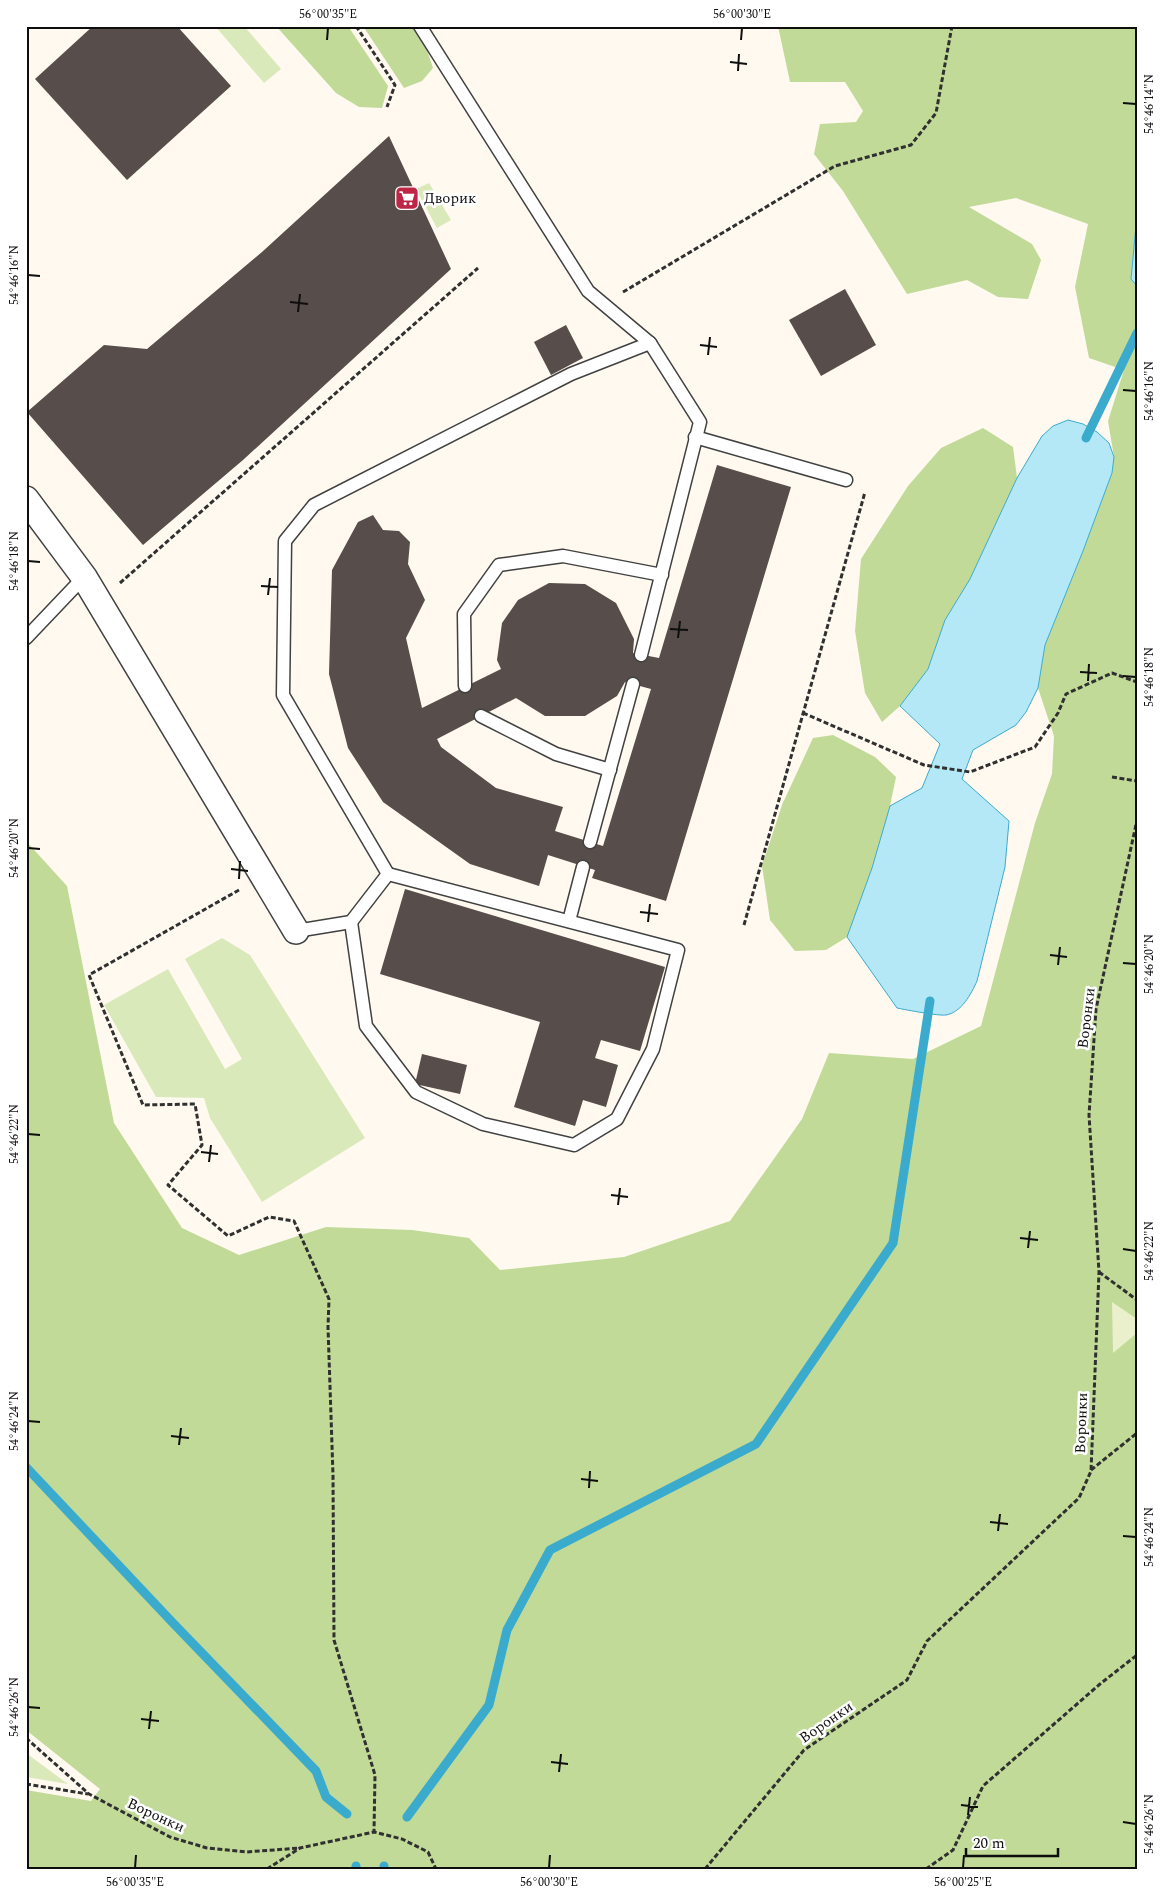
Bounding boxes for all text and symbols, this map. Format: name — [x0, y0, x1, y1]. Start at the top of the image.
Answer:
text: 56°00'35"E — [299, 5, 357, 24]
text: 56°00'30"E — [713, 5, 771, 24]
text: 54°46'14"N — [1140, 74, 1159, 134]
supermarket icon: Дворик — [394, 185, 420, 211]
place label: Дворик — [424, 187, 476, 210]
text: 54°46'16"N — [5, 245, 24, 305]
text: 54°46'16"N — [1140, 361, 1159, 421]
text: 54°46'18"N — [5, 531, 24, 591]
text: 54°46'18"N — [1140, 647, 1159, 707]
text: 54°46'20"N — [5, 818, 24, 878]
text: 54°46'20"N — [1140, 934, 1159, 994]
street label: Воронки — [1071, 986, 1102, 1050]
text: 54°46'22"N — [5, 1104, 24, 1164]
text: 54°46'22"N — [1140, 1221, 1159, 1281]
text: 54°46'24"N — [5, 1391, 24, 1451]
street label: Воронки — [1069, 1392, 1094, 1454]
text: 54°46'24"N — [1140, 1507, 1159, 1567]
text: 54°46'26"N — [5, 1677, 24, 1737]
street label: Воронки — [795, 1695, 858, 1749]
street label: Воронки — [123, 1792, 188, 1839]
text: 54°46'26"N — [1140, 1794, 1159, 1854]
scale bar — [966, 1825, 1058, 1857]
text: 20 m — [973, 1832, 1005, 1855]
text: 56°00'35"E — [106, 1873, 164, 1892]
text: 56°00'30"E — [520, 1873, 578, 1892]
text: 56°00'25"E — [934, 1873, 992, 1892]

